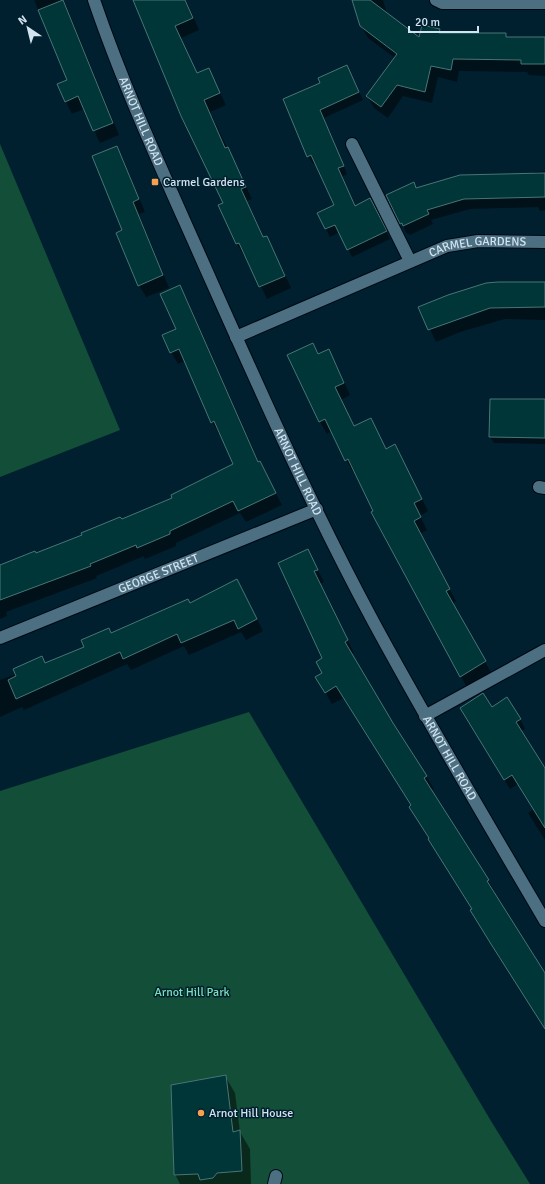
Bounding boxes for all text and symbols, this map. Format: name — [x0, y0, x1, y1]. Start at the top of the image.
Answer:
north arrow — [8, 8, 48, 48]
scale bar — [409, 8, 478, 34]
text: N — [16, 13, 29, 28]
text: 20 m — [415, 15, 440, 30]
street label: ARNOT HILL ROAD — [116, 74, 167, 168]
place label: Carmel Gardens — [163, 175, 245, 190]
marker: Carmel Gardens — [150, 177, 160, 187]
street label: CARMEL GARDENS — [426, 233, 527, 260]
street label: ARNOT HILL ROAD — [271, 425, 325, 518]
street label: GEORGE STREET — [116, 550, 201, 597]
street label: ARNOT HILL ROAD — [419, 713, 480, 803]
park label: Arnot Hill Park — [154, 985, 230, 1000]
place label: Arnot Hill House — [209, 1106, 293, 1121]
marker: Arnot Hill House — [196, 1108, 206, 1118]

